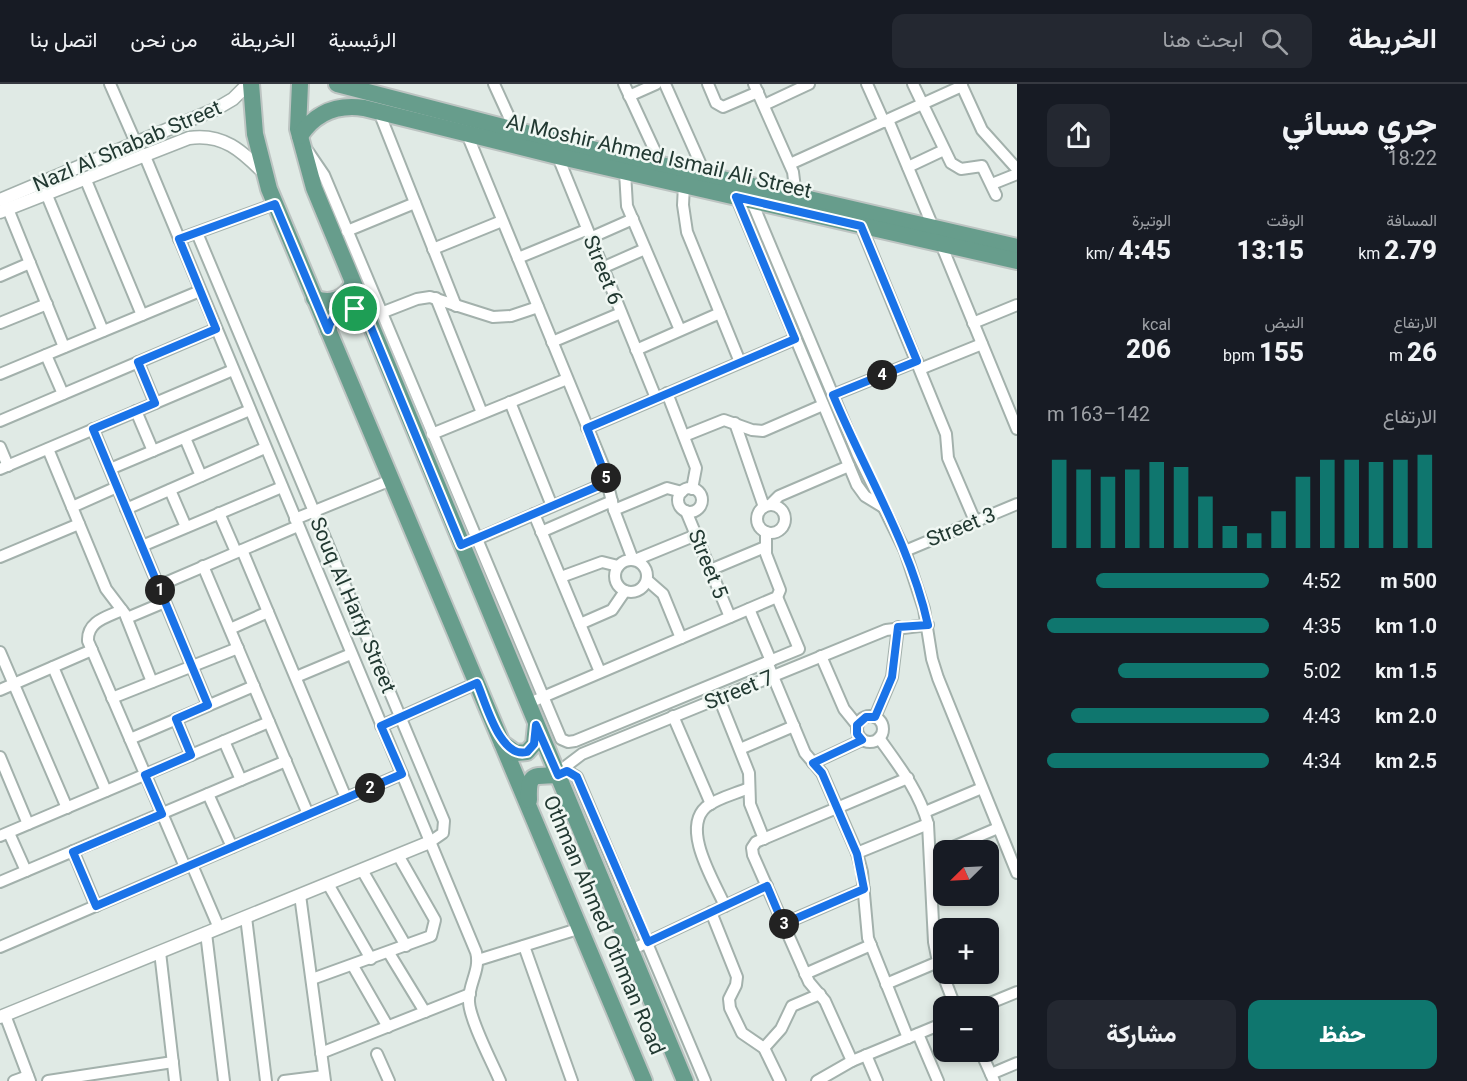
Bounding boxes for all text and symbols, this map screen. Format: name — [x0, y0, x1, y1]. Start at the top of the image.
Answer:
search box — [892, 14, 1312, 68]
text: الخريطة — [1348, 22, 1437, 55]
icon: search — [1258, 25, 1291, 58]
text: ابحث هنا — [1162, 27, 1243, 52]
text: اتصل بنا — [30, 28, 97, 52]
text: من نحن — [130, 28, 197, 52]
text: الخريطة — [230, 28, 295, 52]
text: الرئيسية — [328, 28, 396, 52]
street label: Nazl Al Shabab Street — [29, 95, 225, 197]
button: share — [1047, 104, 1110, 167]
text: جري مسائي — [1282, 104, 1437, 143]
street label: Al Moshir Ahmed Ismail Ali Street — [504, 109, 814, 203]
text: 18:22 — [1387, 146, 1437, 170]
text: الوتيرة — [1132, 211, 1171, 230]
text: الوقت — [1266, 211, 1304, 230]
text: المسافة — [1386, 211, 1437, 230]
street label: Street 6 — [578, 232, 628, 308]
text: 4:45 — [1118, 235, 1171, 265]
text: 13:15 — [1236, 235, 1304, 265]
text: 2.79 — [1384, 235, 1437, 265]
text: /km — [1086, 244, 1118, 263]
text: km — [1358, 244, 1384, 263]
pin — [329, 283, 380, 334]
icon: arrive — [338, 292, 371, 325]
text: النبض — [1264, 313, 1304, 332]
text: الارتفاع — [1394, 313, 1437, 332]
text: kcal — [1142, 315, 1171, 334]
text: 206 — [1126, 334, 1171, 364]
text: 155 — [1259, 337, 1304, 367]
text: 26 — [1407, 337, 1437, 367]
text: bpm — [1223, 346, 1259, 365]
text: m — [1389, 346, 1407, 365]
pin: 4 — [867, 360, 897, 390]
text: 4 — [877, 365, 887, 384]
text: 142–163 m — [1047, 402, 1150, 426]
text: الارتفاع — [1383, 404, 1437, 428]
pin: 5 — [591, 463, 621, 493]
text: 5 — [601, 468, 611, 487]
street label: Street 3 — [923, 502, 999, 552]
street label: Souq Al Harfy Street — [305, 513, 401, 697]
street label: Street 5 — [683, 526, 733, 602]
text: 4:52 — [1302, 569, 1341, 593]
text: 500 m — [1380, 569, 1437, 593]
pin: 1 — [145, 575, 175, 605]
text: 1 — [155, 580, 165, 599]
text: 4:35 — [1302, 614, 1341, 638]
text: 1.0 km — [1375, 614, 1437, 638]
text: 5:02 — [1302, 659, 1341, 683]
text: 1.5 km — [1375, 659, 1437, 683]
street label: Street 7 — [701, 665, 777, 715]
text: 4:43 — [1302, 704, 1341, 728]
text: 2.0 km — [1375, 704, 1437, 728]
text: 4:34 — [1302, 749, 1341, 773]
text: 2.5 km — [1375, 749, 1437, 773]
pin: 2 — [355, 773, 385, 803]
text: 2 — [365, 778, 375, 797]
street label: Othman Ahmed Othman Road — [538, 792, 670, 1058]
north arrow — [933, 840, 999, 906]
map controls — [933, 840, 999, 1062]
pin: 3 — [769, 909, 799, 939]
text: 3 — [779, 914, 789, 933]
button: + — [933, 918, 999, 984]
button: − — [933, 996, 999, 1062]
button: مشاركة — [1047, 1000, 1236, 1069]
button: حفظ — [1248, 1000, 1437, 1069]

